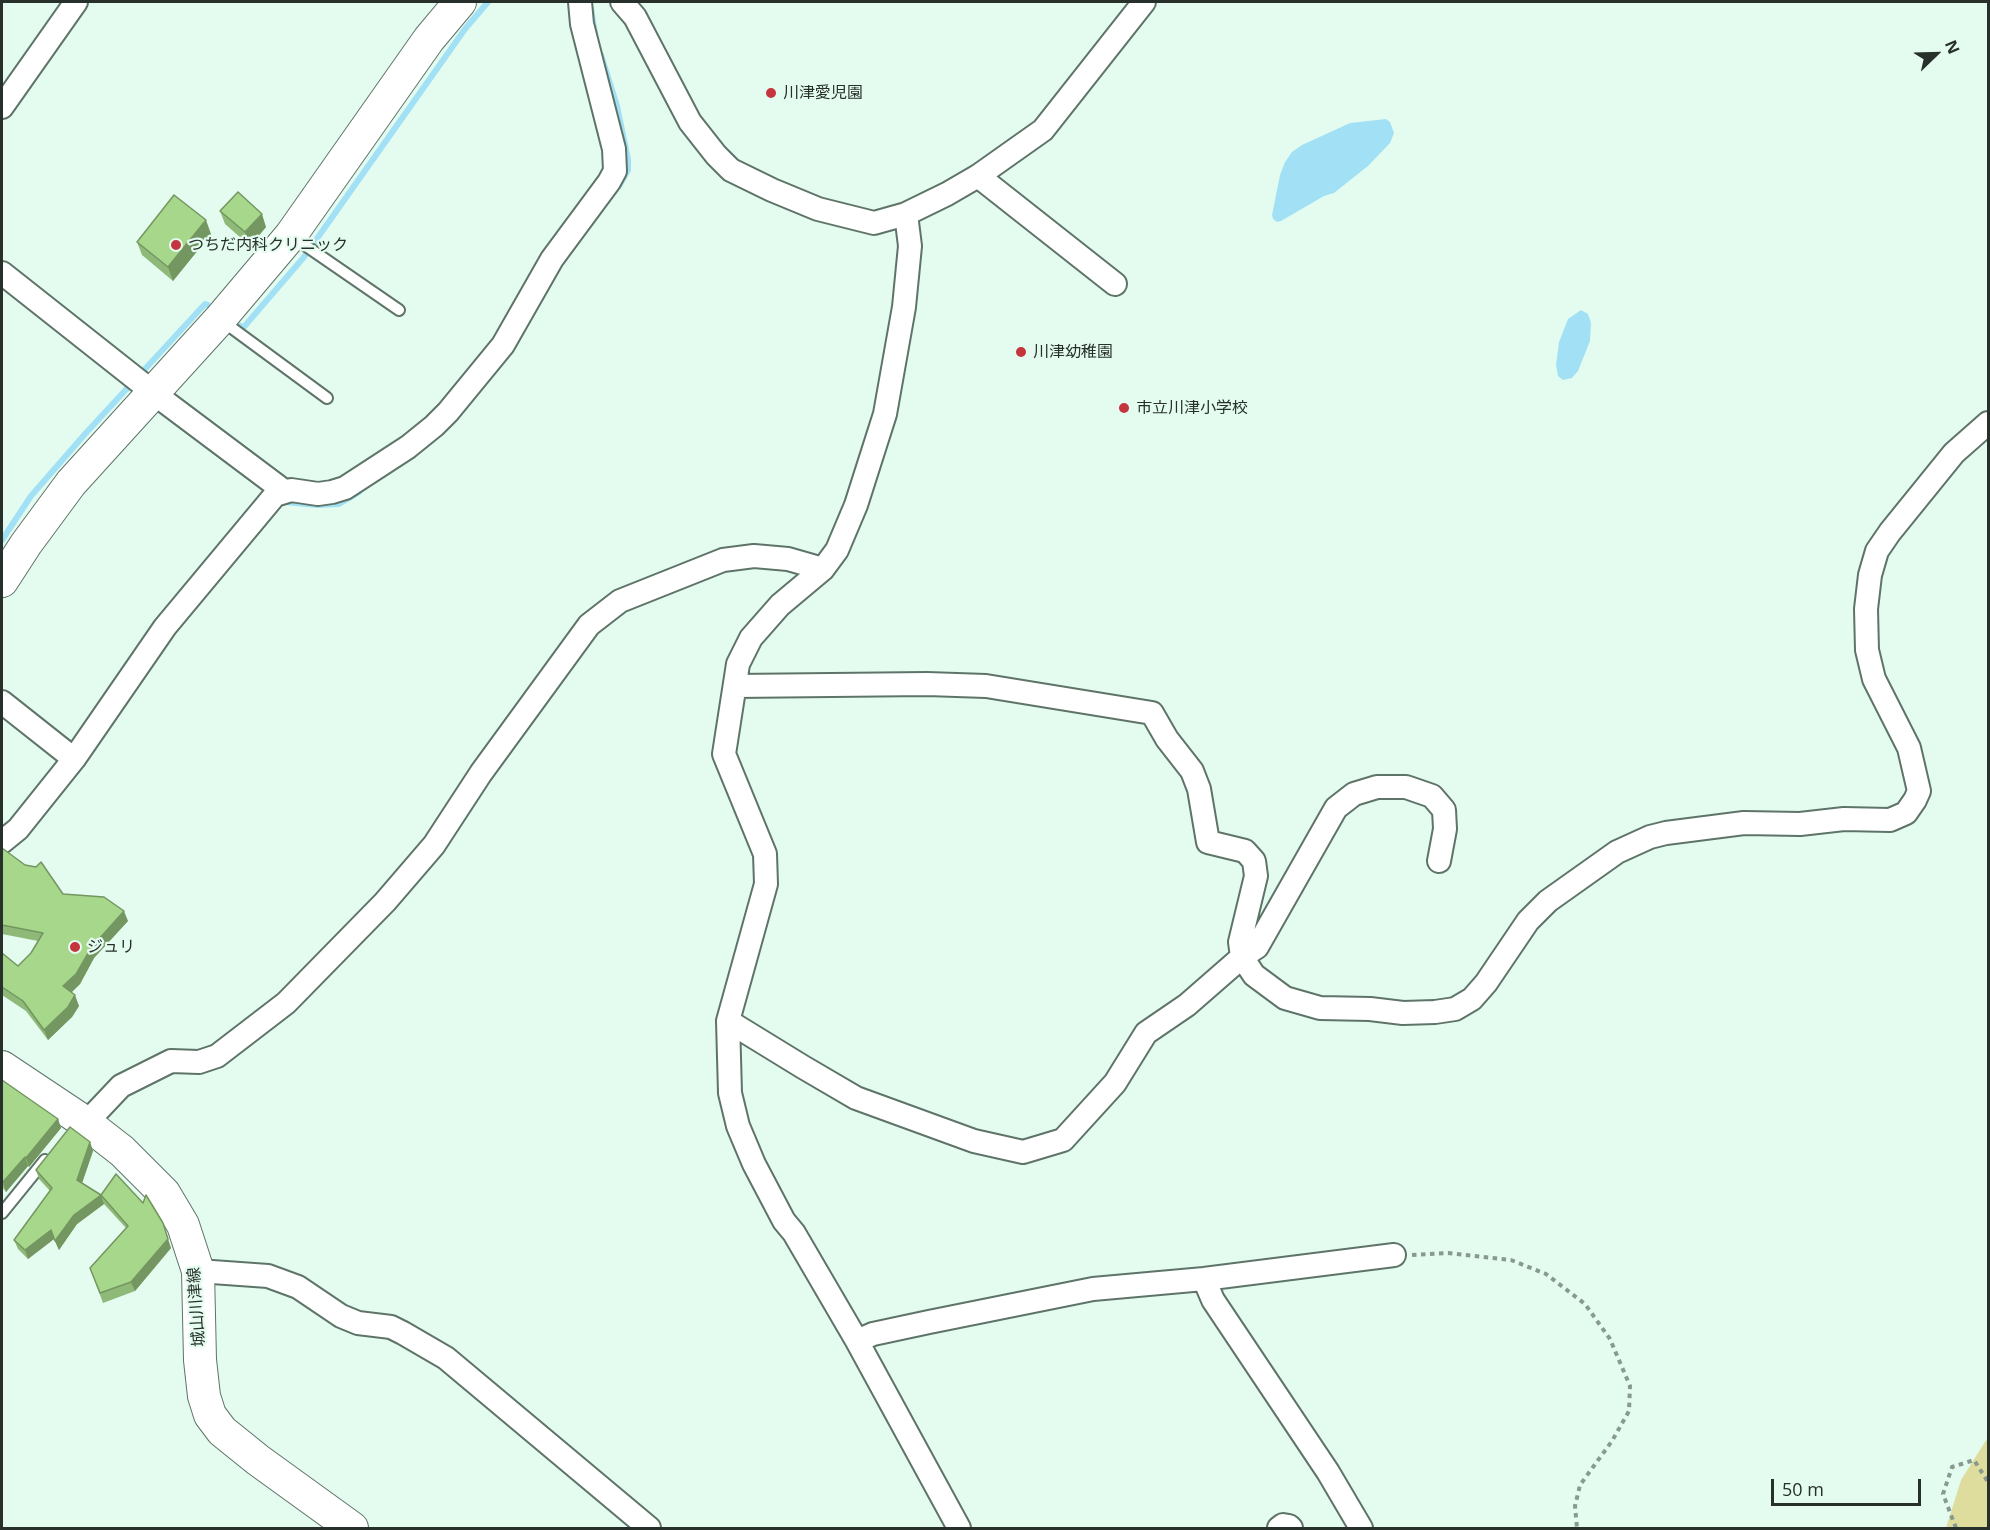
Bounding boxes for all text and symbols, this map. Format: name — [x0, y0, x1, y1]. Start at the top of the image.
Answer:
north arrow — [1906, 24, 1966, 84]
text: N — [1940, 37, 1965, 57]
place label: 川津愛児園 — [783, 83, 863, 103]
marker: 川津愛児園 — [764, 86, 778, 100]
place label: つちだ内科クリニック — [188, 235, 348, 255]
marker: つちだ内科クリニック — [169, 238, 183, 252]
place label: 川津幼稚園 — [1033, 342, 1113, 362]
marker: 川津幼稚園 — [1014, 345, 1028, 359]
place label: 市立川津小学校 — [1136, 398, 1248, 418]
marker: 市立川津小学校 — [1117, 401, 1131, 415]
place label: ジュリ — [87, 937, 135, 957]
marker: ジュリ — [68, 940, 82, 954]
street label: 城山川津線 — [185, 1266, 209, 1348]
scale bar — [1774, 1467, 1924, 1505]
text: 50 m — [1782, 1477, 1824, 1501]

